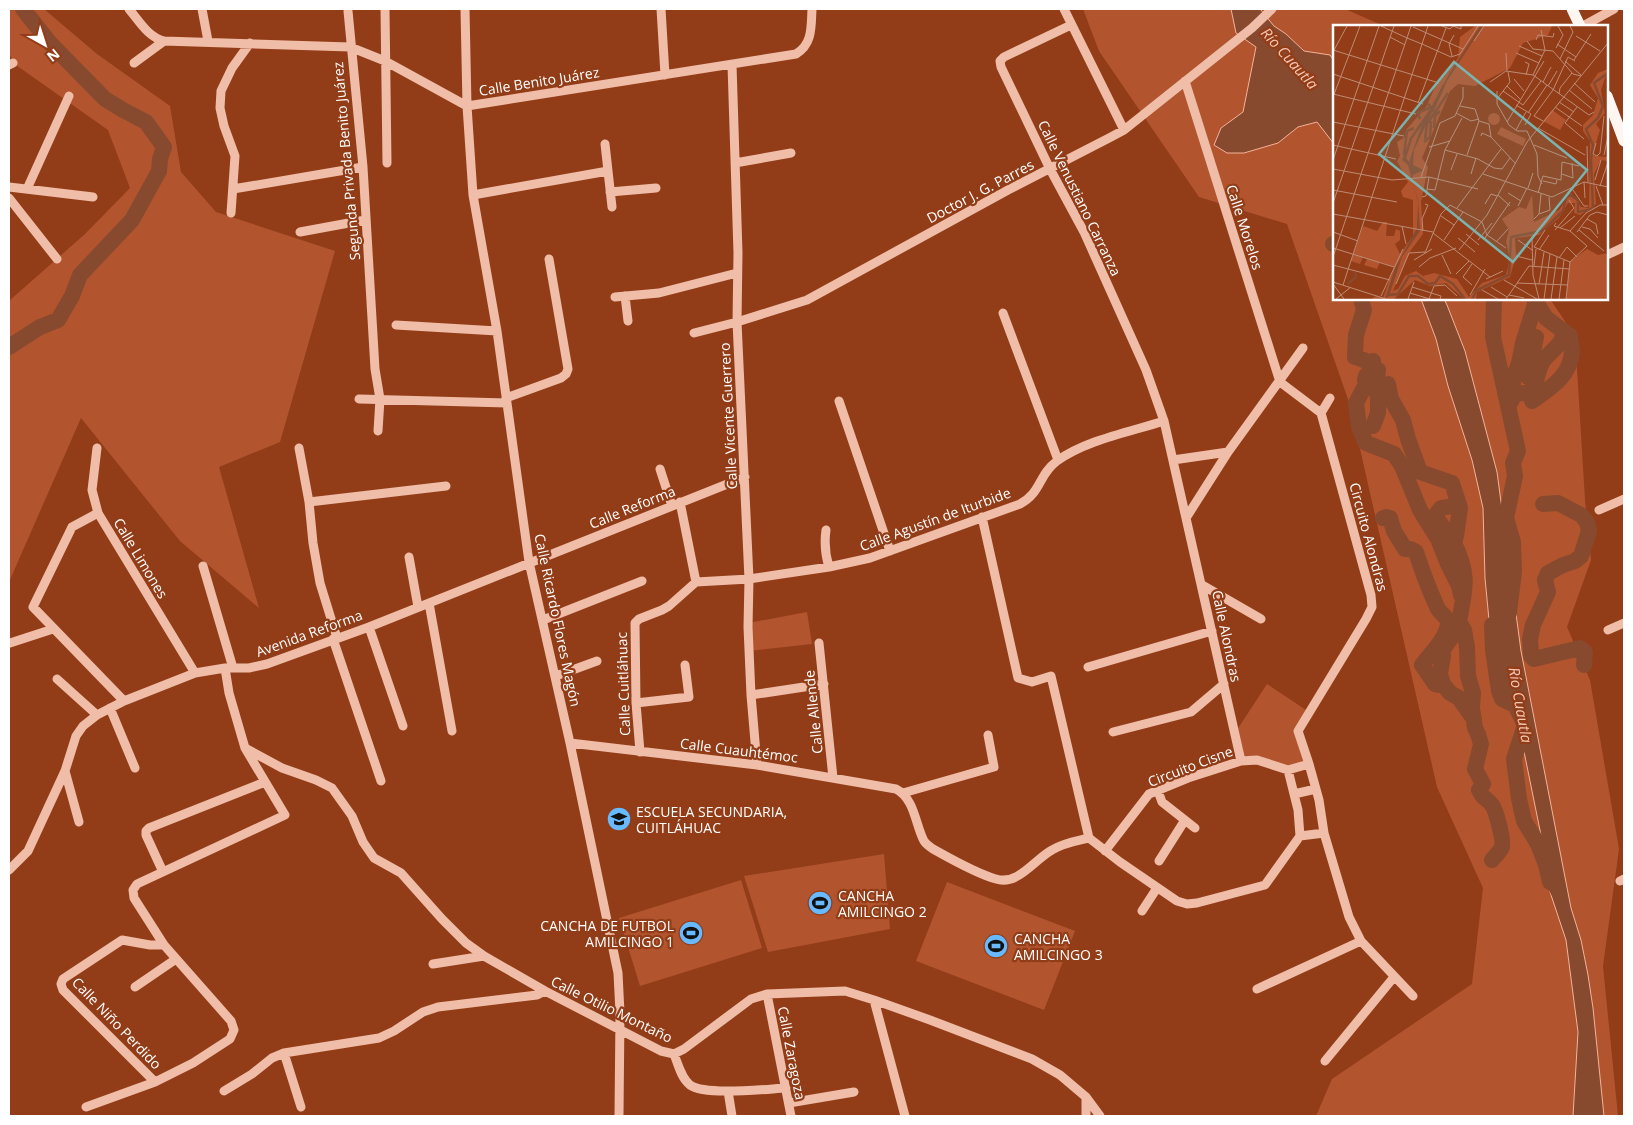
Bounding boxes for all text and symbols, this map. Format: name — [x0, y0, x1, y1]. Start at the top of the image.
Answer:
north arrow — [20, 20, 70, 70]
water label: Río Cuautla — [1257, 23, 1323, 93]
inset map — [1333, 25, 1608, 300]
text: N — [43, 45, 64, 66]
street label: Segunda Privada Benito Juárez — [328, 61, 364, 261]
street label: Calle Benito Juárez — [478, 62, 601, 100]
street label: Calle Venustiano Carranza — [1034, 117, 1126, 279]
street label: Doctor J. G. Parres — [923, 155, 1037, 227]
street label: Calle Morelos — [1222, 182, 1268, 272]
street label: Calle Vicente Guerrero — [715, 342, 741, 490]
street label: Circuito Alondras — [1345, 480, 1393, 594]
street label: Calle Reforma — [586, 481, 678, 533]
street label: Calle Agustín de Iturbide — [857, 483, 1013, 555]
street label: Calle Limones — [110, 514, 173, 602]
street label: Calle Ricardo Flores Magón — [530, 532, 586, 708]
street label: Calle Alondras — [1208, 588, 1246, 684]
street label: Avenida Reforma — [253, 605, 365, 661]
street label: Calle Cuitláhuac — [612, 631, 634, 736]
water label: Río Cuautla — [1505, 666, 1538, 745]
street label: Calle Allende — [799, 669, 827, 755]
street label: Calle Cuauhtémoc — [679, 733, 799, 767]
street label: Circuito Cisne — [1145, 741, 1235, 791]
place label: ESCUELA SECUNDARIA, CUITLÁHUAC — [636, 802, 787, 837]
school or university icon: ESCUELA SECUNDARIA, CUITLÁHUAC — [606, 806, 632, 832]
place label: CANCHA AMILCINGO 2 — [838, 886, 927, 921]
sports icon: CANCHA AMILCINGO 2 — [807, 890, 833, 916]
place label: CANCHA DE FUTBOL AMILCINGO 1 — [540, 916, 674, 951]
sports icon: CANCHA DE FUTBOL AMILCINGO 1 — [678, 920, 704, 946]
place label: CANCHA AMILCINGO 3 — [1014, 929, 1103, 964]
sports icon: CANCHA AMILCINGO 3 — [983, 933, 1009, 959]
street label: Calle Otilio Montaño — [548, 971, 676, 1047]
street label: Calle Niño Perdido — [68, 973, 166, 1073]
street label: Calle Zaragoza — [774, 1005, 810, 1101]

